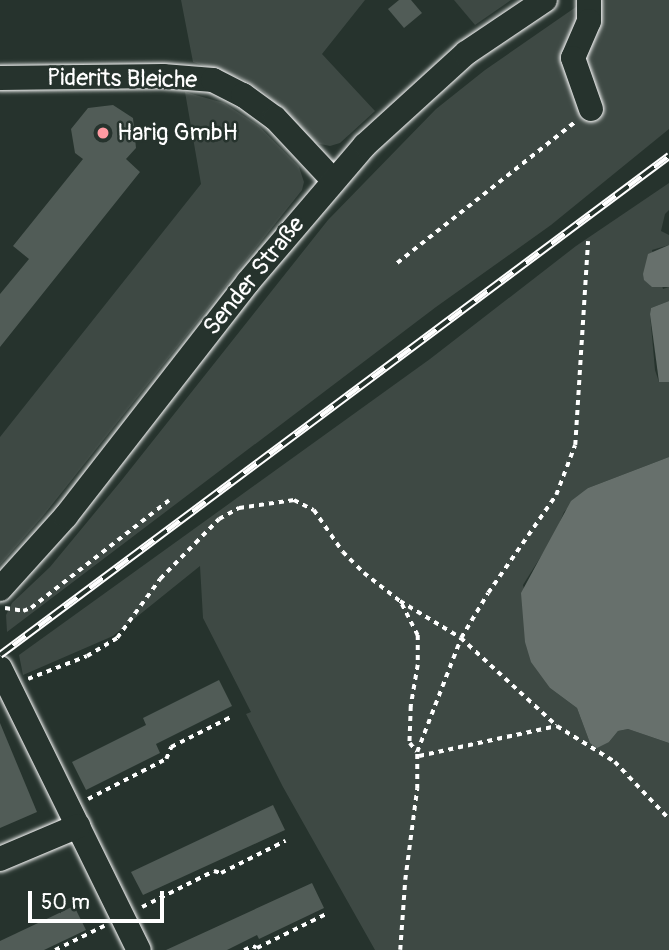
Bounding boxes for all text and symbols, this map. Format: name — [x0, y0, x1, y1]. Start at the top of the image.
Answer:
street label: Piderits Bleiche — [47, 63, 197, 95]
place label: Harig GmbH — [117, 119, 238, 147]
marker: Harig GmbH — [95, 125, 111, 141]
street label: Sender Straße — [197, 211, 311, 341]
scale bar — [32, 876, 168, 920]
text: 50 m — [41, 889, 90, 916]

